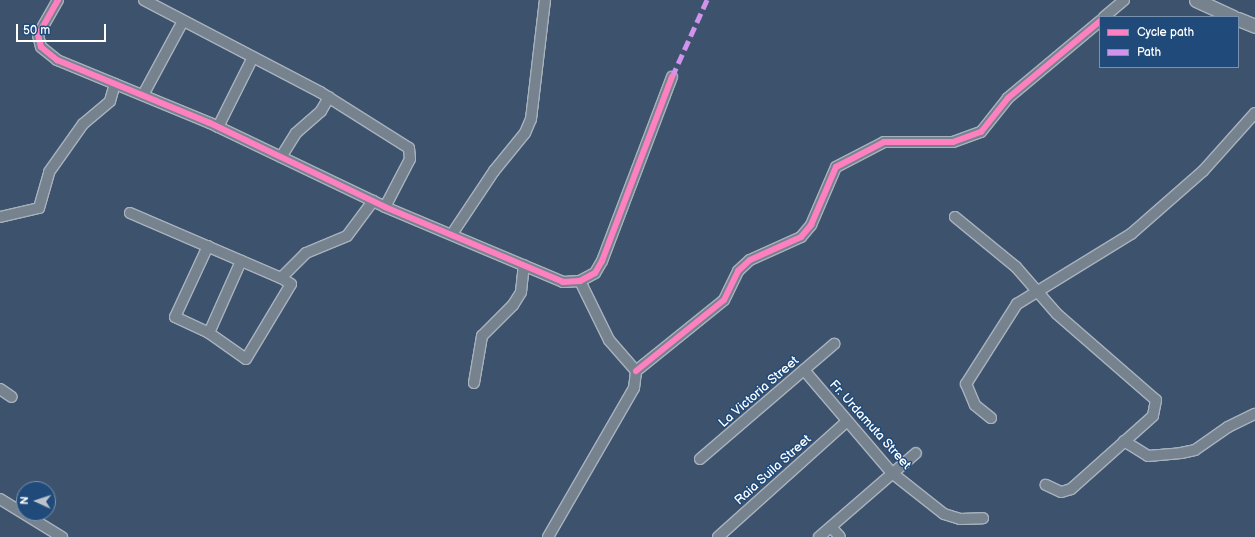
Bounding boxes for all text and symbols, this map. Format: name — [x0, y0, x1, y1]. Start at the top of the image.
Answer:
scale bar — [18, 16, 108, 42]
legend — [1099, 16, 1239, 68]
text: 50 m — [23, 23, 50, 38]
text: Cycle path — [1137, 25, 1194, 40]
text: Path — [1137, 45, 1161, 60]
street label: La Victoria Street — [716, 353, 802, 431]
street label: Fr. Urdamuta Street — [826, 377, 914, 473]
street label: Raia Suila Street — [731, 431, 815, 509]
north arrow — [16, 481, 56, 521]
text: N — [18, 496, 31, 505]

